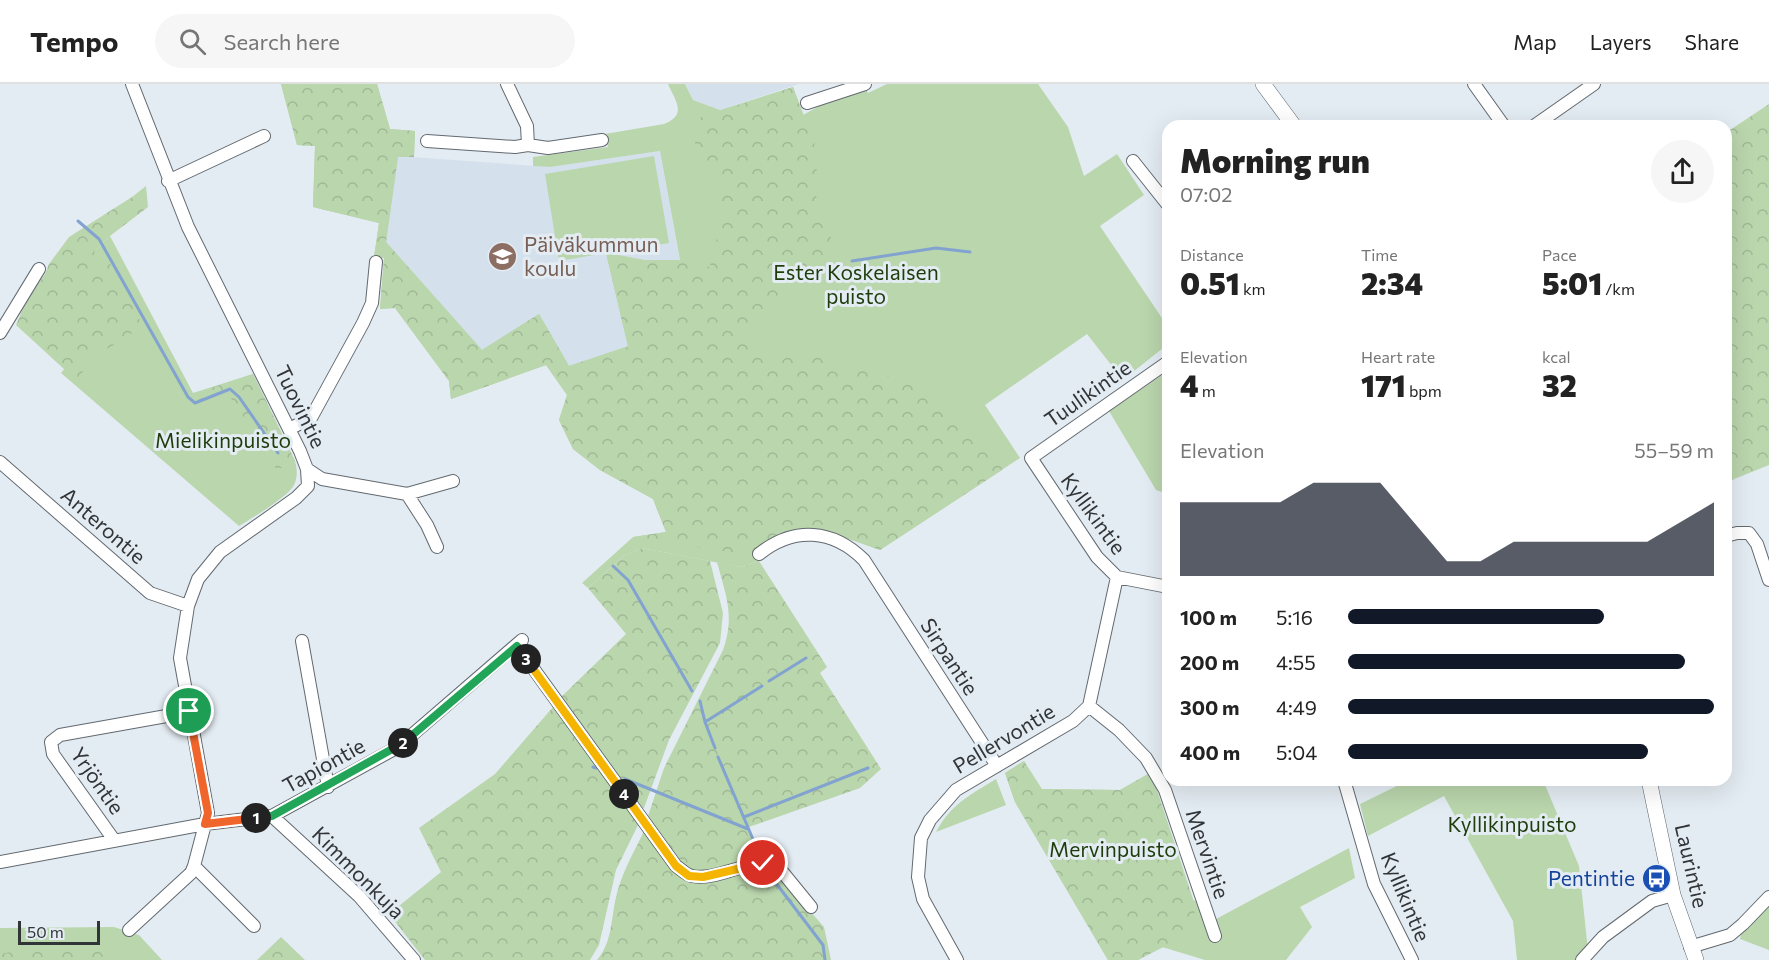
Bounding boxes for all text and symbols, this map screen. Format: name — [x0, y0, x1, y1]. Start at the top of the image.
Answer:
search box — [155, 14, 575, 68]
text: Tempo — [30, 24, 119, 58]
icon: search — [176, 25, 209, 58]
text: Search here — [224, 28, 340, 55]
text: Map — [1513, 29, 1557, 54]
text: Layers — [1590, 29, 1652, 54]
text: Share — [1685, 29, 1739, 54]
text: Morning run — [1180, 139, 1370, 180]
button: share — [1651, 140, 1714, 203]
text: 07:02 — [1180, 182, 1232, 206]
place label: Päiväkummun koulu — [524, 231, 658, 280]
school or university icon: Päiväkummun koulu — [487, 241, 519, 273]
text: Distance — [1180, 245, 1244, 264]
text: Time — [1361, 245, 1398, 264]
text: Pace — [1542, 245, 1577, 264]
park label: Ester Koskelaisen puisto — [773, 259, 939, 308]
text: 0.51 — [1180, 264, 1240, 301]
text: 2:34 — [1361, 264, 1423, 301]
text: 5:01 — [1542, 264, 1602, 301]
text: km — [1240, 279, 1266, 298]
text: /km — [1602, 279, 1635, 298]
text: Elevation — [1180, 347, 1248, 366]
text: Heart rate — [1361, 347, 1435, 366]
text: kcal — [1542, 347, 1571, 366]
street label: Tuulikintie — [1039, 354, 1135, 432]
street label: Tuovintie — [271, 361, 332, 452]
text: 4 — [1180, 366, 1199, 403]
text: 171 — [1361, 366, 1406, 403]
text: 32 — [1542, 366, 1577, 403]
text: m — [1199, 381, 1216, 400]
text: bpm — [1406, 381, 1442, 400]
park label: Mielikinpuisto — [155, 427, 291, 452]
text: Elevation — [1180, 438, 1265, 462]
text: 55–59 m — [1634, 438, 1714, 462]
street label: Kyllikintie — [1056, 468, 1132, 559]
street label: Anterontie — [57, 481, 151, 568]
text: 100 m — [1180, 605, 1237, 629]
text: 5:16 — [1276, 605, 1313, 629]
street label: Sirpantie — [916, 613, 984, 699]
pin: 3 — [511, 644, 541, 674]
text: 3 — [521, 649, 531, 668]
text: 200 m — [1180, 650, 1239, 674]
text: 4:55 — [1276, 650, 1316, 674]
pin — [163, 685, 214, 736]
icon: arrive — [172, 694, 205, 727]
text: 300 m — [1180, 695, 1240, 719]
text: 4:49 — [1276, 695, 1317, 719]
street label: Pellervontie — [948, 698, 1059, 778]
pin: 2 — [388, 728, 418, 758]
street label: Tapiontie — [278, 732, 369, 797]
text: 2 — [398, 733, 408, 752]
text: 400 m — [1180, 740, 1240, 764]
text: 5:04 — [1276, 740, 1317, 764]
street label: Yrjöntie — [66, 742, 130, 818]
pin: 4 — [609, 779, 639, 809]
text: 4 — [619, 784, 629, 803]
pin: 1 — [241, 803, 271, 833]
street label: Mervintie — [1181, 806, 1235, 901]
text: 1 — [252, 808, 260, 827]
park label: Kyllikinpuisto — [1447, 811, 1577, 836]
street label: Kimmonkuja — [308, 821, 410, 923]
street label: Laurintie — [1671, 821, 1714, 910]
park label: Mervinpuisto — [1049, 836, 1177, 861]
pin — [737, 837, 788, 888]
icon: check — [746, 846, 779, 879]
street label: Kyllikintie — [1376, 848, 1436, 945]
bus stop icon: Pentintie — [1640, 863, 1672, 895]
place label: Pentintie — [1548, 865, 1635, 890]
scale bar — [18, 918, 100, 946]
text: 50 m — [27, 922, 64, 941]

